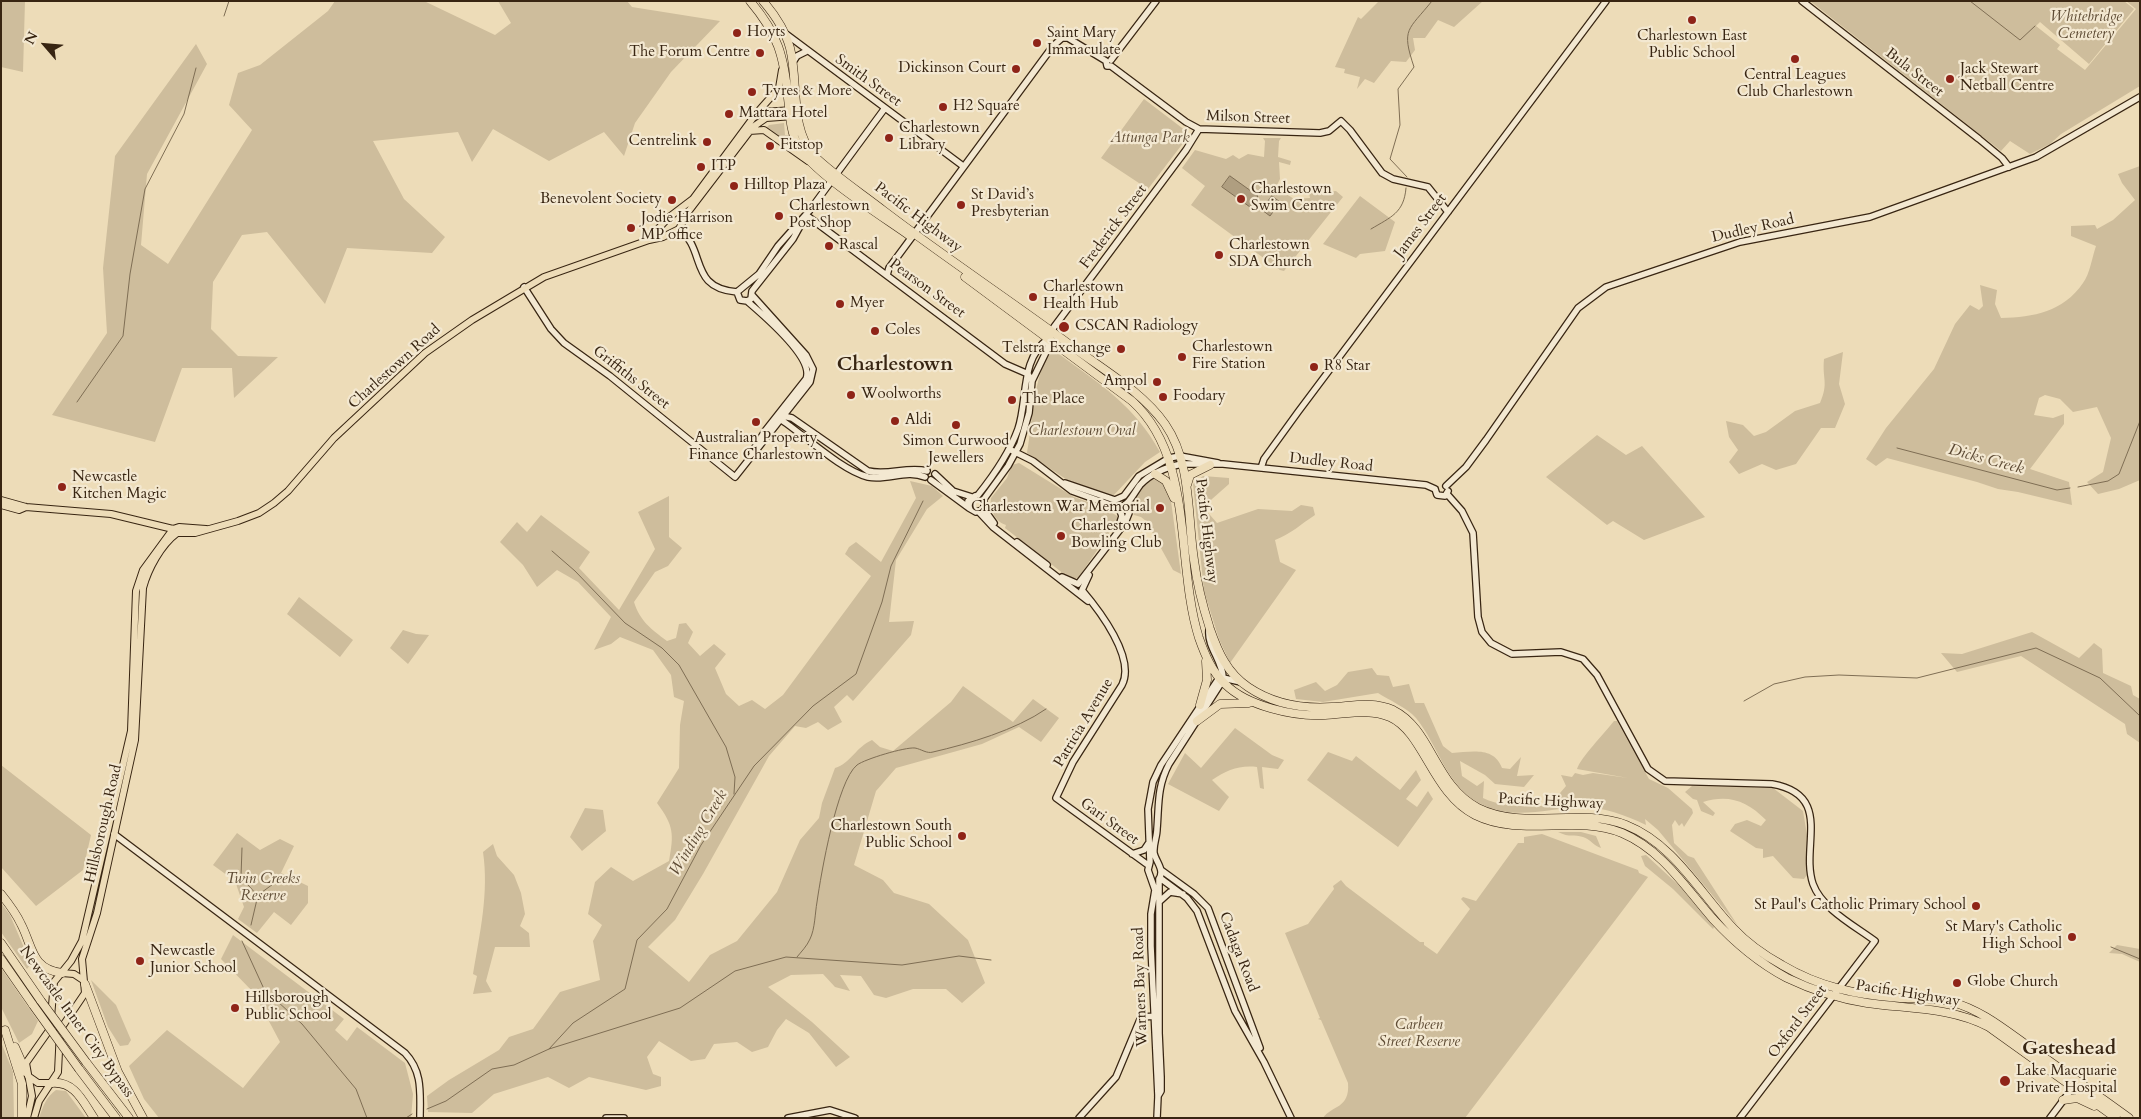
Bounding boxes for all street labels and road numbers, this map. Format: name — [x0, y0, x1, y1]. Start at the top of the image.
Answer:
street label: Bula Street — [1881, 45, 1947, 101]
street label: Smith Street — [831, 51, 905, 111]
street label: Milson Street — [1206, 108, 1290, 128]
street label: Pacific Highway — [870, 179, 966, 257]
street label: Frederick Street — [1077, 182, 1151, 272]
street label: James Street — [1391, 190, 1451, 262]
street label: Dudley Road — [1710, 211, 1796, 247]
street label: Pearson Street — [886, 255, 968, 323]
street label: Charlestown Road — [345, 321, 445, 413]
street label: Griffiths Street — [589, 342, 673, 414]
street label: Dudley Road — [1288, 450, 1374, 476]
street label: Pacific Highway — [1191, 478, 1221, 584]
street label: Patricia Avenue — [1051, 676, 1117, 770]
street label: Hillsborough Road — [82, 763, 126, 885]
street label: Pacific Highway — [1498, 790, 1604, 814]
street label: Gari Street — [1076, 795, 1142, 849]
street label: Cadaga Road — [1214, 909, 1262, 995]
street label: Warners Bay Road — [1130, 927, 1152, 1047]
street label: Newcastle Inner City Bypass — [15, 943, 137, 1101]
street label: Pacific Highway — [1854, 977, 1962, 1011]
street label: Oxford Street — [1765, 982, 1831, 1062]

